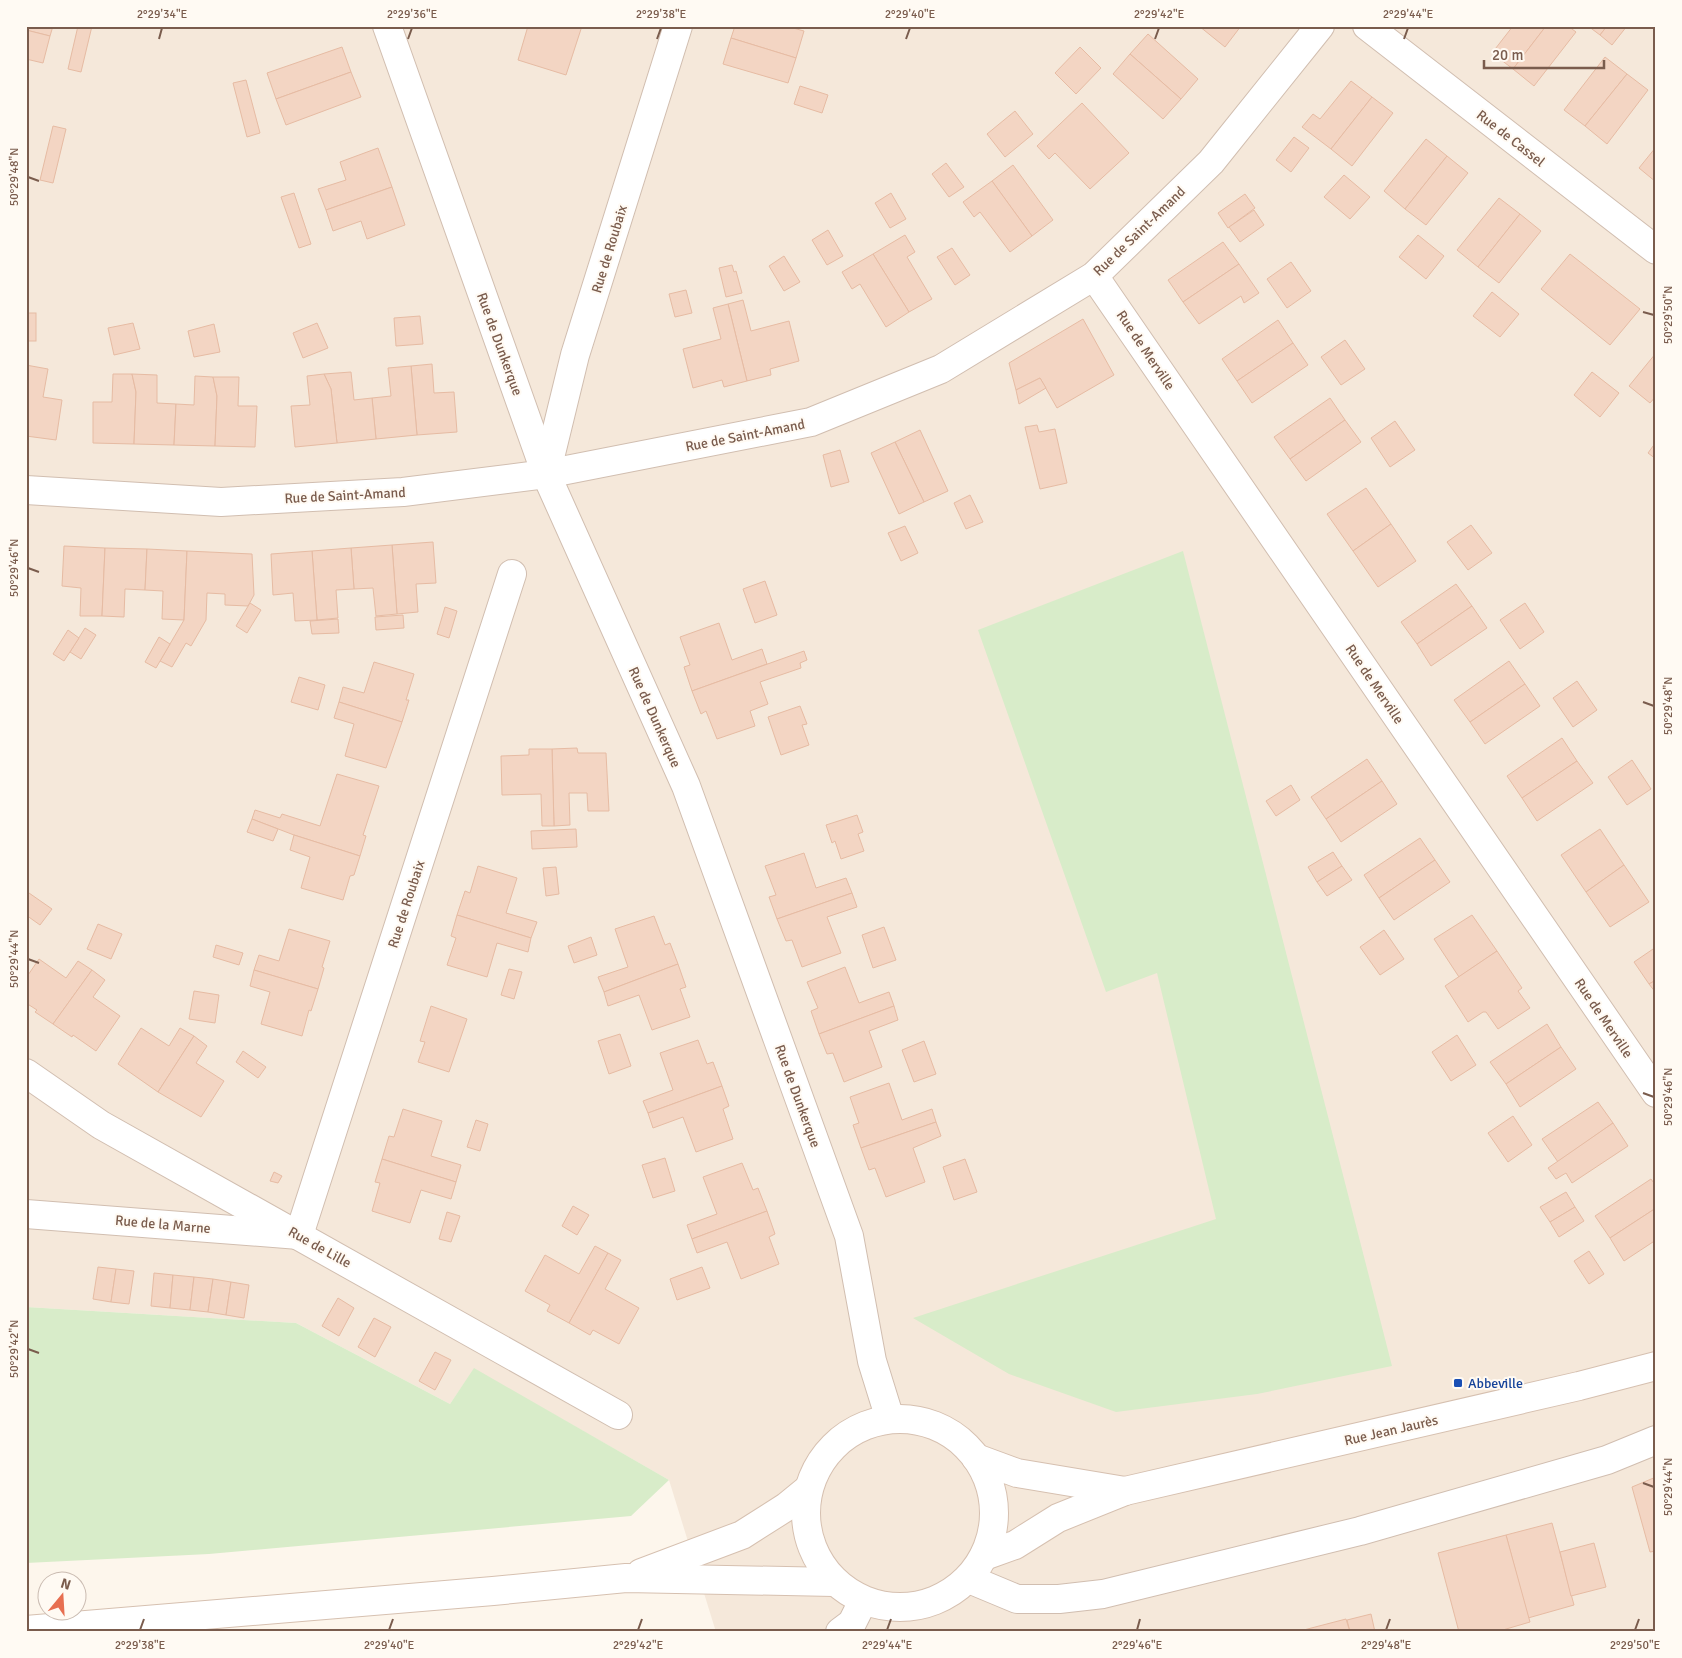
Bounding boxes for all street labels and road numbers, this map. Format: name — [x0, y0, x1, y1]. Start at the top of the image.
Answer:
street label: Rue de Cassel — [1473, 106, 1548, 170]
street label: Rue de Saint-Amand — [1090, 183, 1189, 280]
street label: Rue de Roubaix — [588, 203, 631, 295]
street label: Rue de Dunkerque — [473, 290, 526, 398]
street label: Rue de Merville — [1113, 307, 1178, 393]
street label: Rue de Saint-Amand — [684, 416, 806, 455]
street label: Rue de Saint-Amand — [284, 484, 406, 507]
street label: Rue de Merville — [1342, 641, 1407, 727]
street label: Rue de Dunkerque — [625, 664, 684, 770]
street label: Rue de Roubaix — [384, 858, 429, 950]
street label: Rue de Merville — [1571, 975, 1636, 1061]
street label: Rue de Dunkerque — [771, 1042, 824, 1150]
street label: Rue de la Marne — [114, 1212, 211, 1237]
street label: Rue de Lille — [285, 1223, 354, 1272]
street label: Rue Jean Jaurès — [1343, 1411, 1440, 1450]

